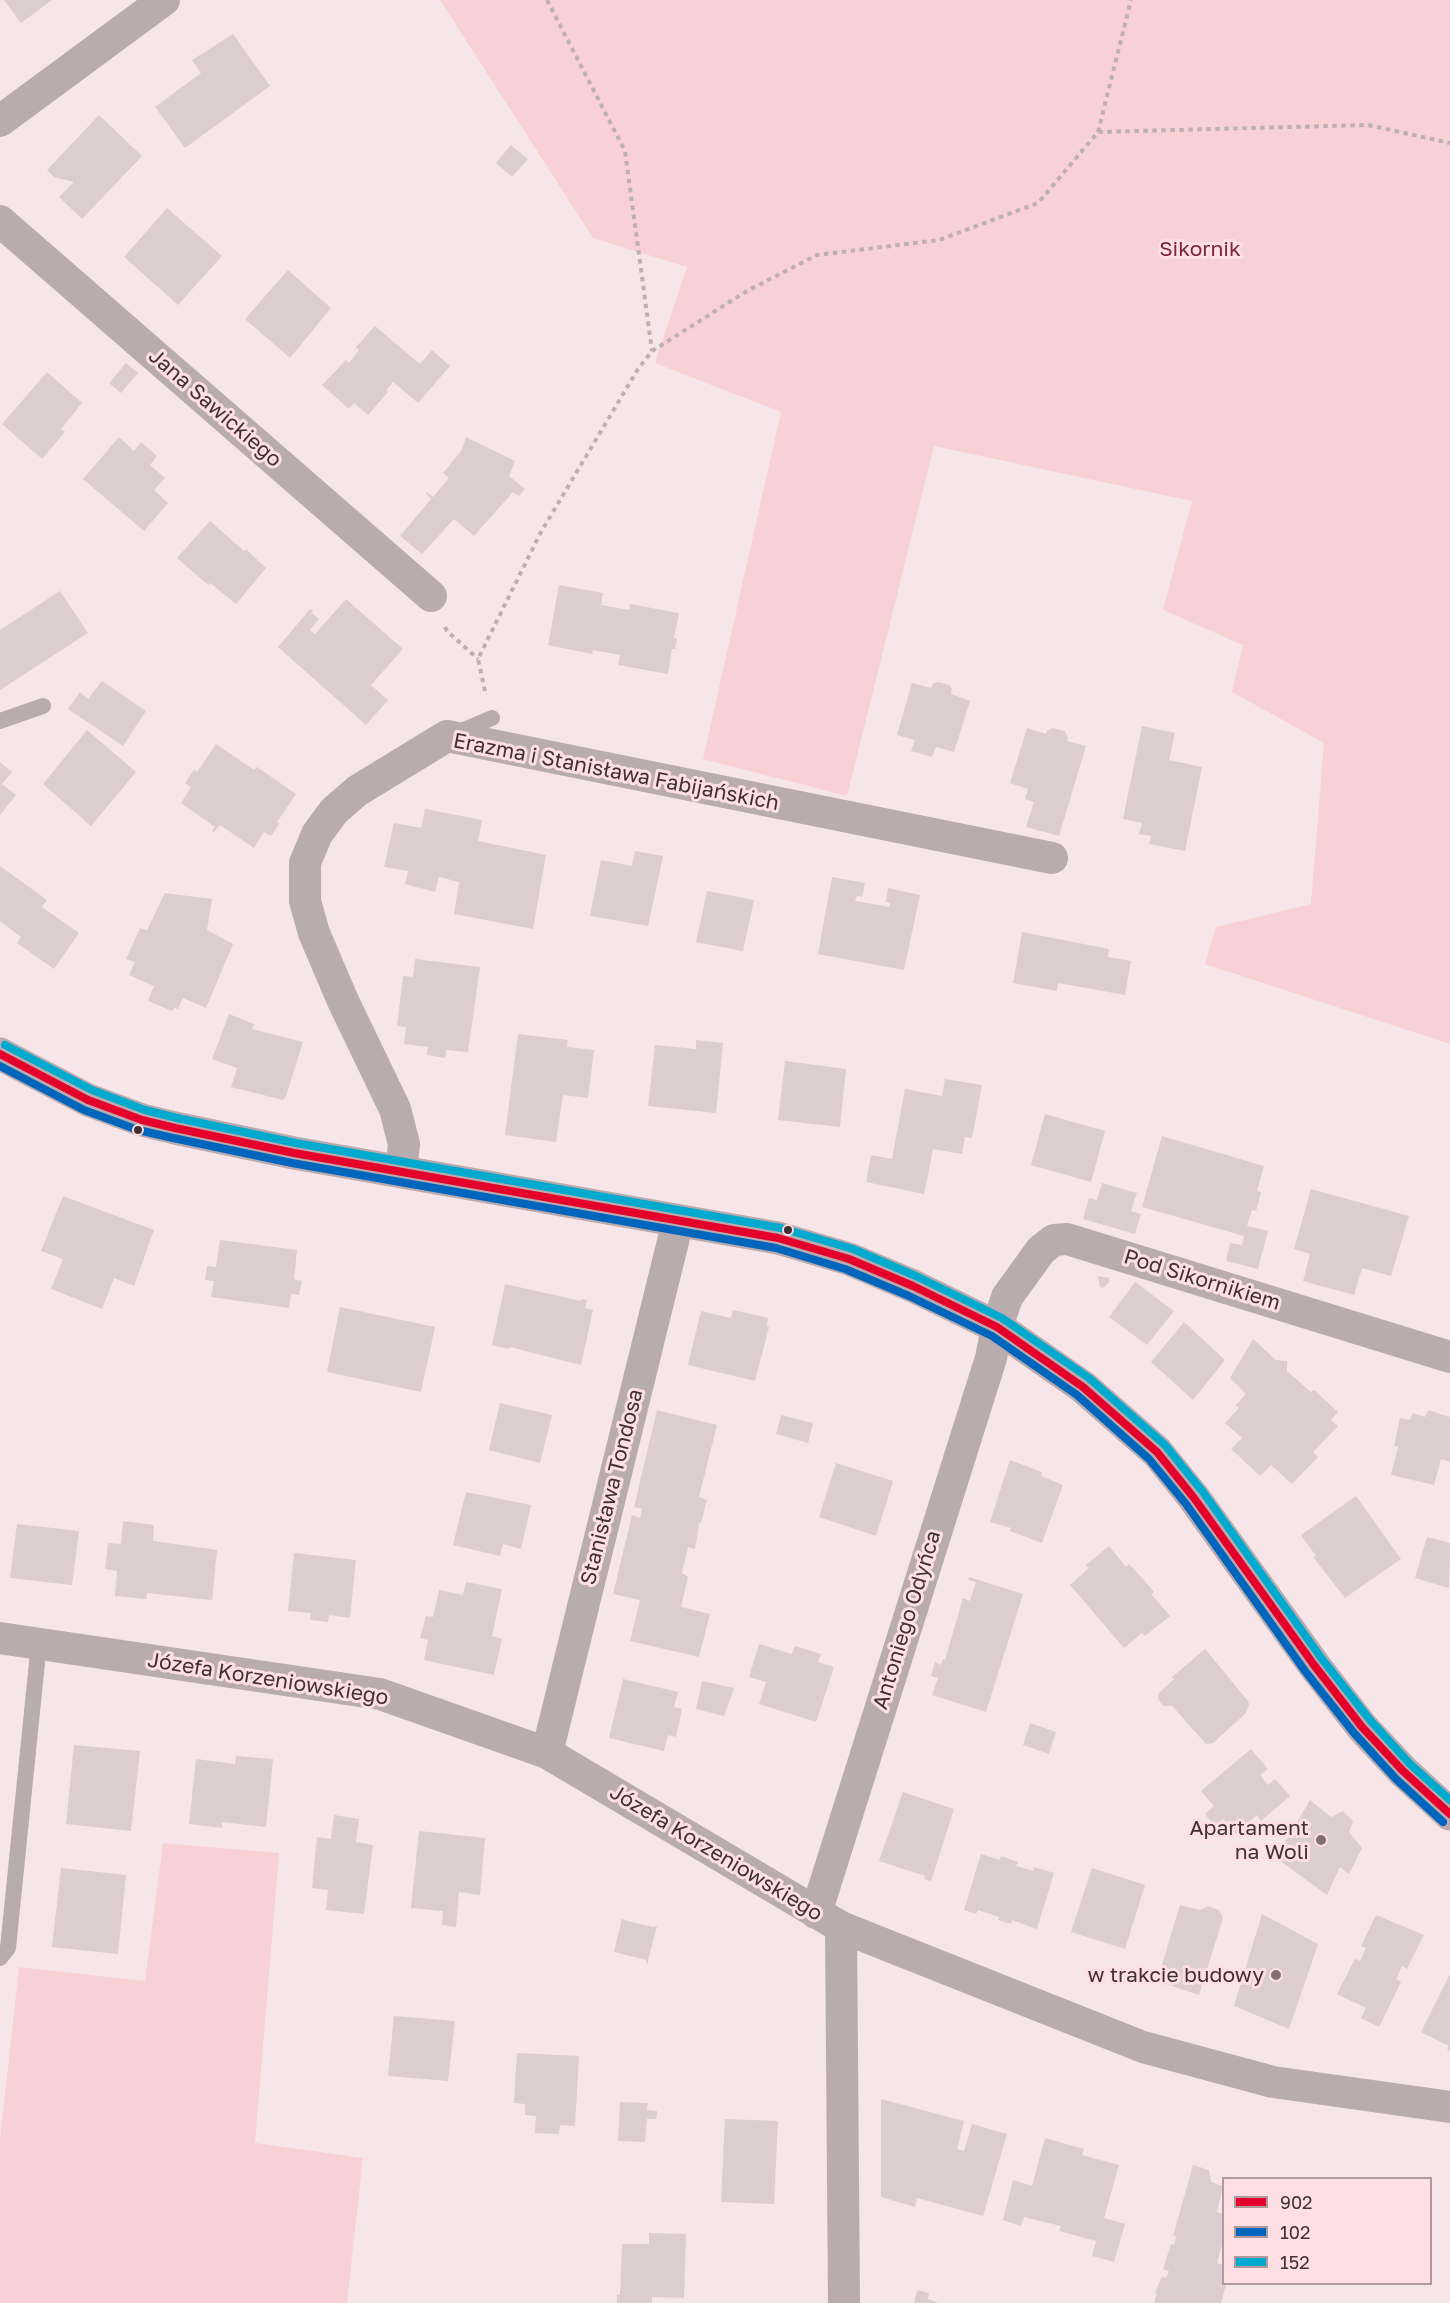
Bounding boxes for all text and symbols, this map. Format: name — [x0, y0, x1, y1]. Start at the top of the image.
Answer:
park label: Sikornik — [1159, 236, 1241, 262]
street label: Jana Sawickiego — [143, 343, 287, 473]
street label: Erazma i Stanisława Fabijańskich — [451, 728, 781, 816]
unlabelled marker — [132, 1124, 144, 1136]
unlabelled marker — [782, 1224, 794, 1236]
street label: Pod Sikornikiem — [1121, 1244, 1283, 1316]
street label: Stanisława Tondosa — [576, 1387, 648, 1587]
street label: Antoniego Odyńca — [868, 1528, 946, 1712]
street label: Józefa Korzeniowskiego — [146, 1648, 390, 1710]
street label: Józefa Korzeniowskiego — [605, 1779, 827, 1927]
place label: Apartament na Woli — [1189, 1815, 1309, 1865]
marker: Apartament na Woli — [1314, 1833, 1328, 1847]
place label: w trakcie budowy — [1087, 1962, 1264, 1988]
marker: w trakcie budowy — [1269, 1968, 1283, 1982]
legend — [1222, 2177, 1432, 2285]
text: 902 — [1280, 2191, 1313, 2213]
text: 102 — [1280, 2221, 1310, 2243]
text: 152 — [1280, 2251, 1310, 2273]

